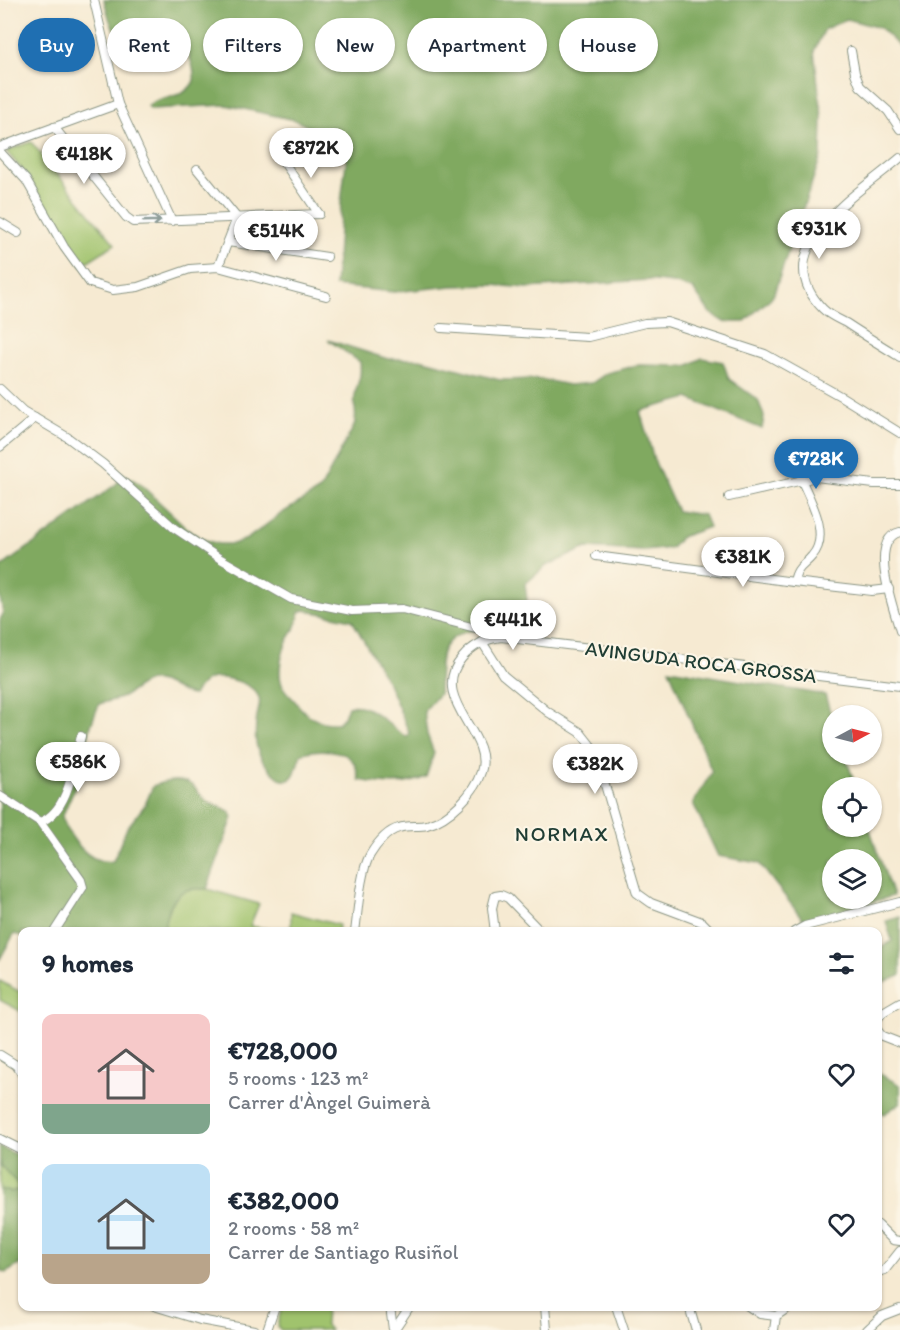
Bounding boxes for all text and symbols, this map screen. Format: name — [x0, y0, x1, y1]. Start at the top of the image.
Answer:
chip: Buy — [18, 18, 95, 72]
chip: Rent — [107, 18, 191, 72]
chip: Filters — [203, 18, 303, 72]
chip: New — [315, 18, 395, 72]
chip: Apartment — [407, 18, 547, 72]
chip: House — [559, 18, 658, 72]
pin: €872K — [269, 128, 353, 179]
pin: €418K — [42, 134, 126, 185]
text: €872K — [283, 135, 339, 159]
text: €418K — [56, 141, 112, 165]
pin: €931K — [777, 209, 861, 260]
pin: €514K — [234, 211, 318, 262]
one-way arrow — [142, 215, 162, 227]
text: €931K — [792, 216, 846, 240]
text: €514K — [248, 218, 304, 242]
pin: €728K — [774, 439, 858, 490]
text: €728K — [788, 446, 844, 470]
pin: €381K — [701, 537, 785, 588]
text: €381K — [715, 544, 771, 568]
pin: €441K — [471, 600, 555, 651]
text: €441K — [484, 607, 542, 631]
street label: AVINGUDA ROCA GROSSA — [584, 636, 818, 688]
north arrow — [822, 705, 882, 765]
map controls — [822, 705, 882, 909]
pin: €586K — [36, 742, 120, 793]
pin: €382K — [553, 744, 637, 795]
text: €586K — [50, 749, 106, 773]
text: €382K — [567, 751, 623, 775]
button: locate — [822, 777, 882, 837]
district label: NORMAX — [515, 821, 609, 846]
button: layers — [822, 849, 882, 909]
text: 9 homes — [42, 947, 134, 979]
icon: filters — [825, 947, 858, 980]
text: €728,000 — [228, 1034, 338, 1066]
icon: home — [90, 1038, 162, 1110]
icon: heart — [825, 1058, 858, 1091]
text: 5 rooms · 123 m² — [228, 1066, 369, 1090]
text: Carrer d'Àngel Guimerà — [228, 1090, 431, 1114]
text: €382,000 — [228, 1184, 339, 1216]
icon: home — [90, 1188, 162, 1260]
icon: heart — [825, 1208, 858, 1241]
text: 2 rooms · 58 m² — [228, 1216, 359, 1240]
text: Carrer de Santiago Rusiñol — [228, 1240, 458, 1264]

